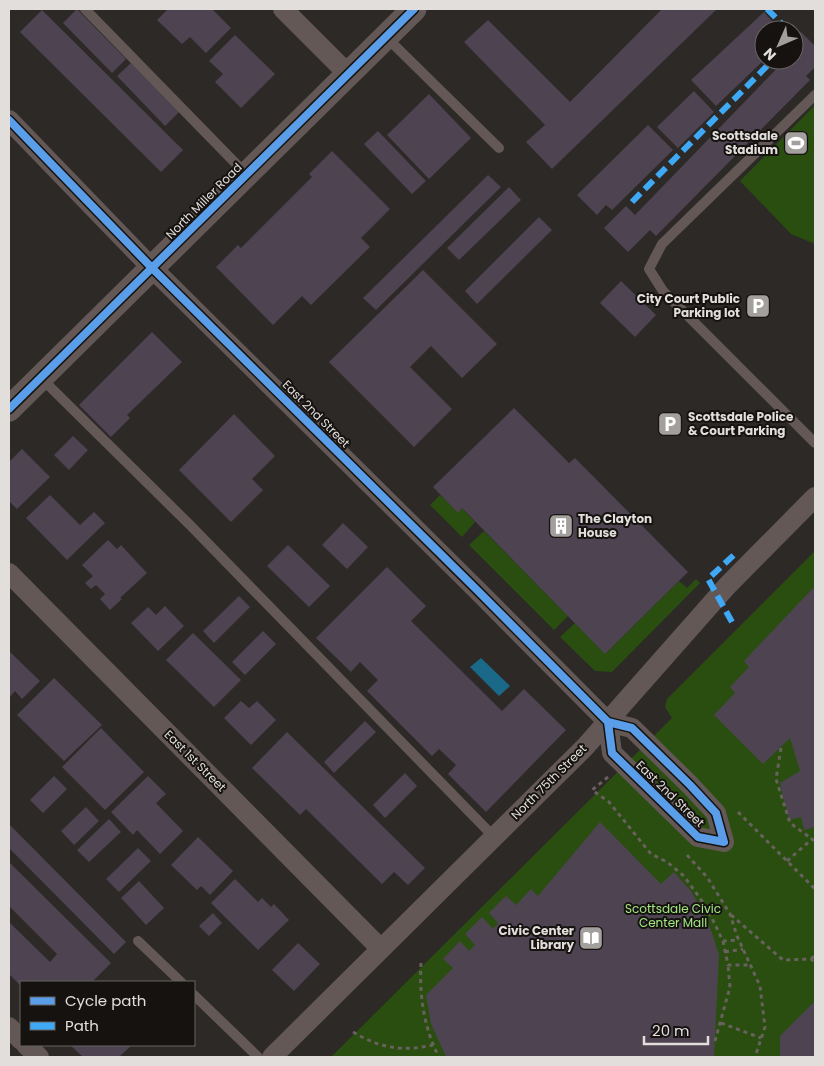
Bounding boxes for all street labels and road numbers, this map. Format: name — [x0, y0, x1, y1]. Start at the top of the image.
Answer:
street label: North Miller Road — [162, 159, 245, 242]
street label: East 2nd Street — [279, 376, 354, 451]
street label: East 1st Street — [161, 726, 230, 795]
street label: North 75th Street — [507, 740, 590, 823]
street label: East 2nd Street — [632, 757, 708, 831]

